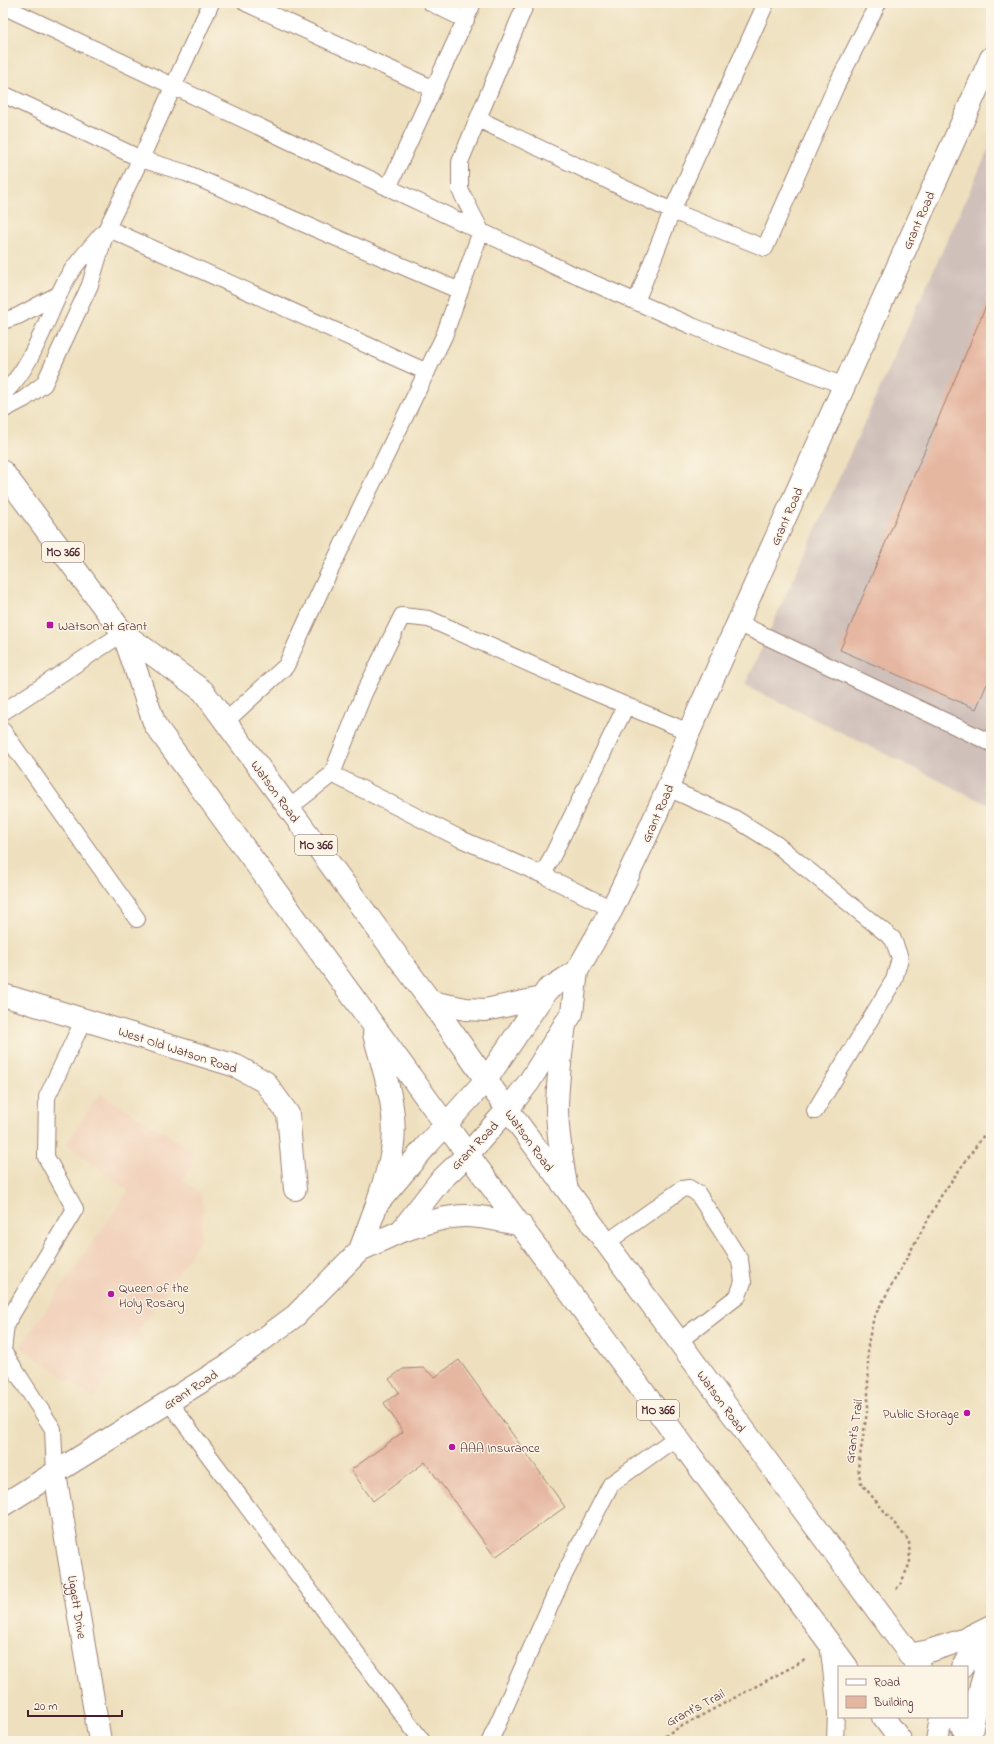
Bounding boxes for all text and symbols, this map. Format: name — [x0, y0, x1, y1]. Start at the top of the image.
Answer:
street label: Grant Road — [898, 188, 941, 253]
street label: Grant Road — [766, 484, 809, 549]
road number: MO 366 — [42, 542, 84, 562]
place label: Watson at Grant — [58, 617, 148, 636]
marker: Watson at Grant — [45, 620, 55, 630]
street label: Watson Road — [246, 757, 304, 827]
street label: Grant Road — [637, 781, 680, 846]
road number: MO 366 — [295, 835, 337, 855]
street label: West Old Watson Road — [116, 1022, 240, 1079]
street label: Watson Road — [500, 1106, 558, 1176]
street label: Grant Road — [447, 1117, 504, 1175]
place label: Queen of the Holy Rosary — [119, 1279, 189, 1314]
marker: Queen of the Holy Rosary — [106, 1289, 116, 1299]
street label: Grant Road — [160, 1365, 222, 1415]
street label: Watson Road — [692, 1367, 750, 1437]
street label: Grant's Trail — [841, 1398, 868, 1464]
road number: MO 366 — [637, 1400, 679, 1420]
place label: Public Storage — [883, 1405, 959, 1425]
marker: Public Storage — [962, 1408, 972, 1418]
place label: AAA Insurance — [460, 1439, 540, 1458]
marker: AAA Insurance — [447, 1442, 457, 1452]
street label: Liggett Drive — [61, 1574, 91, 1641]
legend — [838, 1666, 968, 1718]
text: Road — [874, 1674, 900, 1692]
street label: Grant's Trail — [663, 1685, 729, 1732]
scale bar — [28, 1692, 122, 1718]
text: Building — [873, 1694, 913, 1713]
text: 20 m — [34, 1698, 57, 1716]

